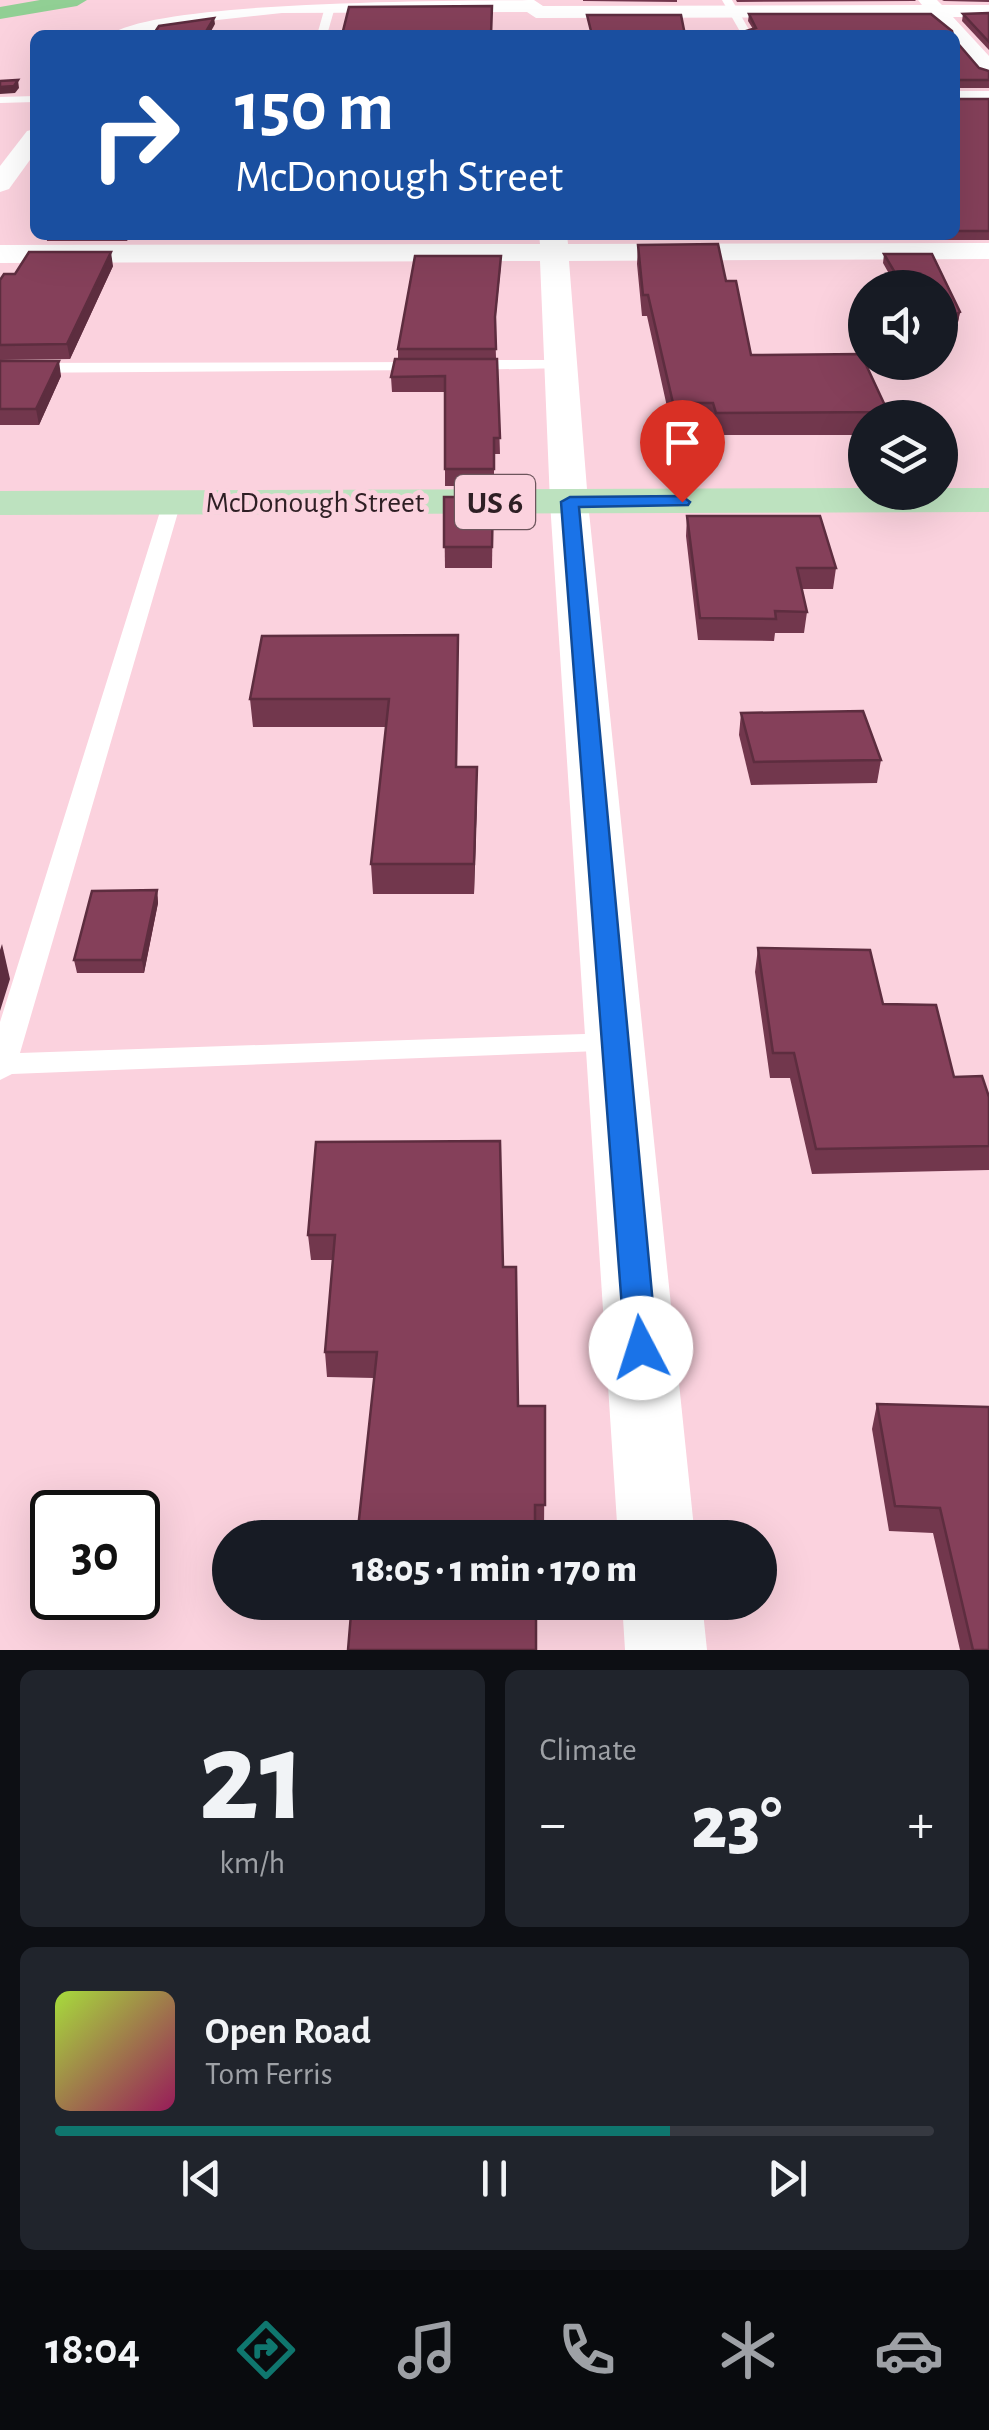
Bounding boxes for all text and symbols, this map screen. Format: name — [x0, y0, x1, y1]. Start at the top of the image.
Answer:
icon: right — [70, 70, 200, 200]
text: 150 m — [235, 73, 394, 143]
text: McDonough Street — [235, 155, 563, 200]
map controls — [848, 270, 958, 510]
button: sound — [848, 270, 958, 380]
pin — [640, 400, 725, 503]
button: layers — [848, 400, 958, 510]
icon: arrive — [655, 415, 710, 470]
road number: US 6 — [455, 475, 535, 529]
street label: McDonough Street — [206, 488, 425, 518]
position arrow — [589, 1296, 693, 1400]
speed limit sign: 30 — [30, 1490, 160, 1620]
text: 18:05 · 1 min · 170 m — [352, 1551, 637, 1589]
text: 21 — [198, 1714, 306, 1844]
text: Climate — [540, 1734, 637, 1766]
text: 23° — [691, 1787, 782, 1862]
text: − — [540, 1797, 566, 1852]
text: + — [908, 1797, 934, 1852]
text: km/h — [219, 1847, 285, 1879]
text: Open Road — [205, 2013, 371, 2051]
text: Tom Ferris — [205, 2058, 333, 2090]
icon: previous — [174, 2151, 229, 2206]
icon: pause — [467, 2151, 522, 2206]
icon: next — [760, 2151, 815, 2206]
icon: directions — [231, 2315, 301, 2385]
icon: music — [392, 2315, 462, 2385]
icon: phone — [552, 2315, 622, 2385]
icon: climate — [713, 2315, 783, 2385]
icon: car — [874, 2315, 944, 2385]
text: 18:04 — [45, 2327, 140, 2372]

